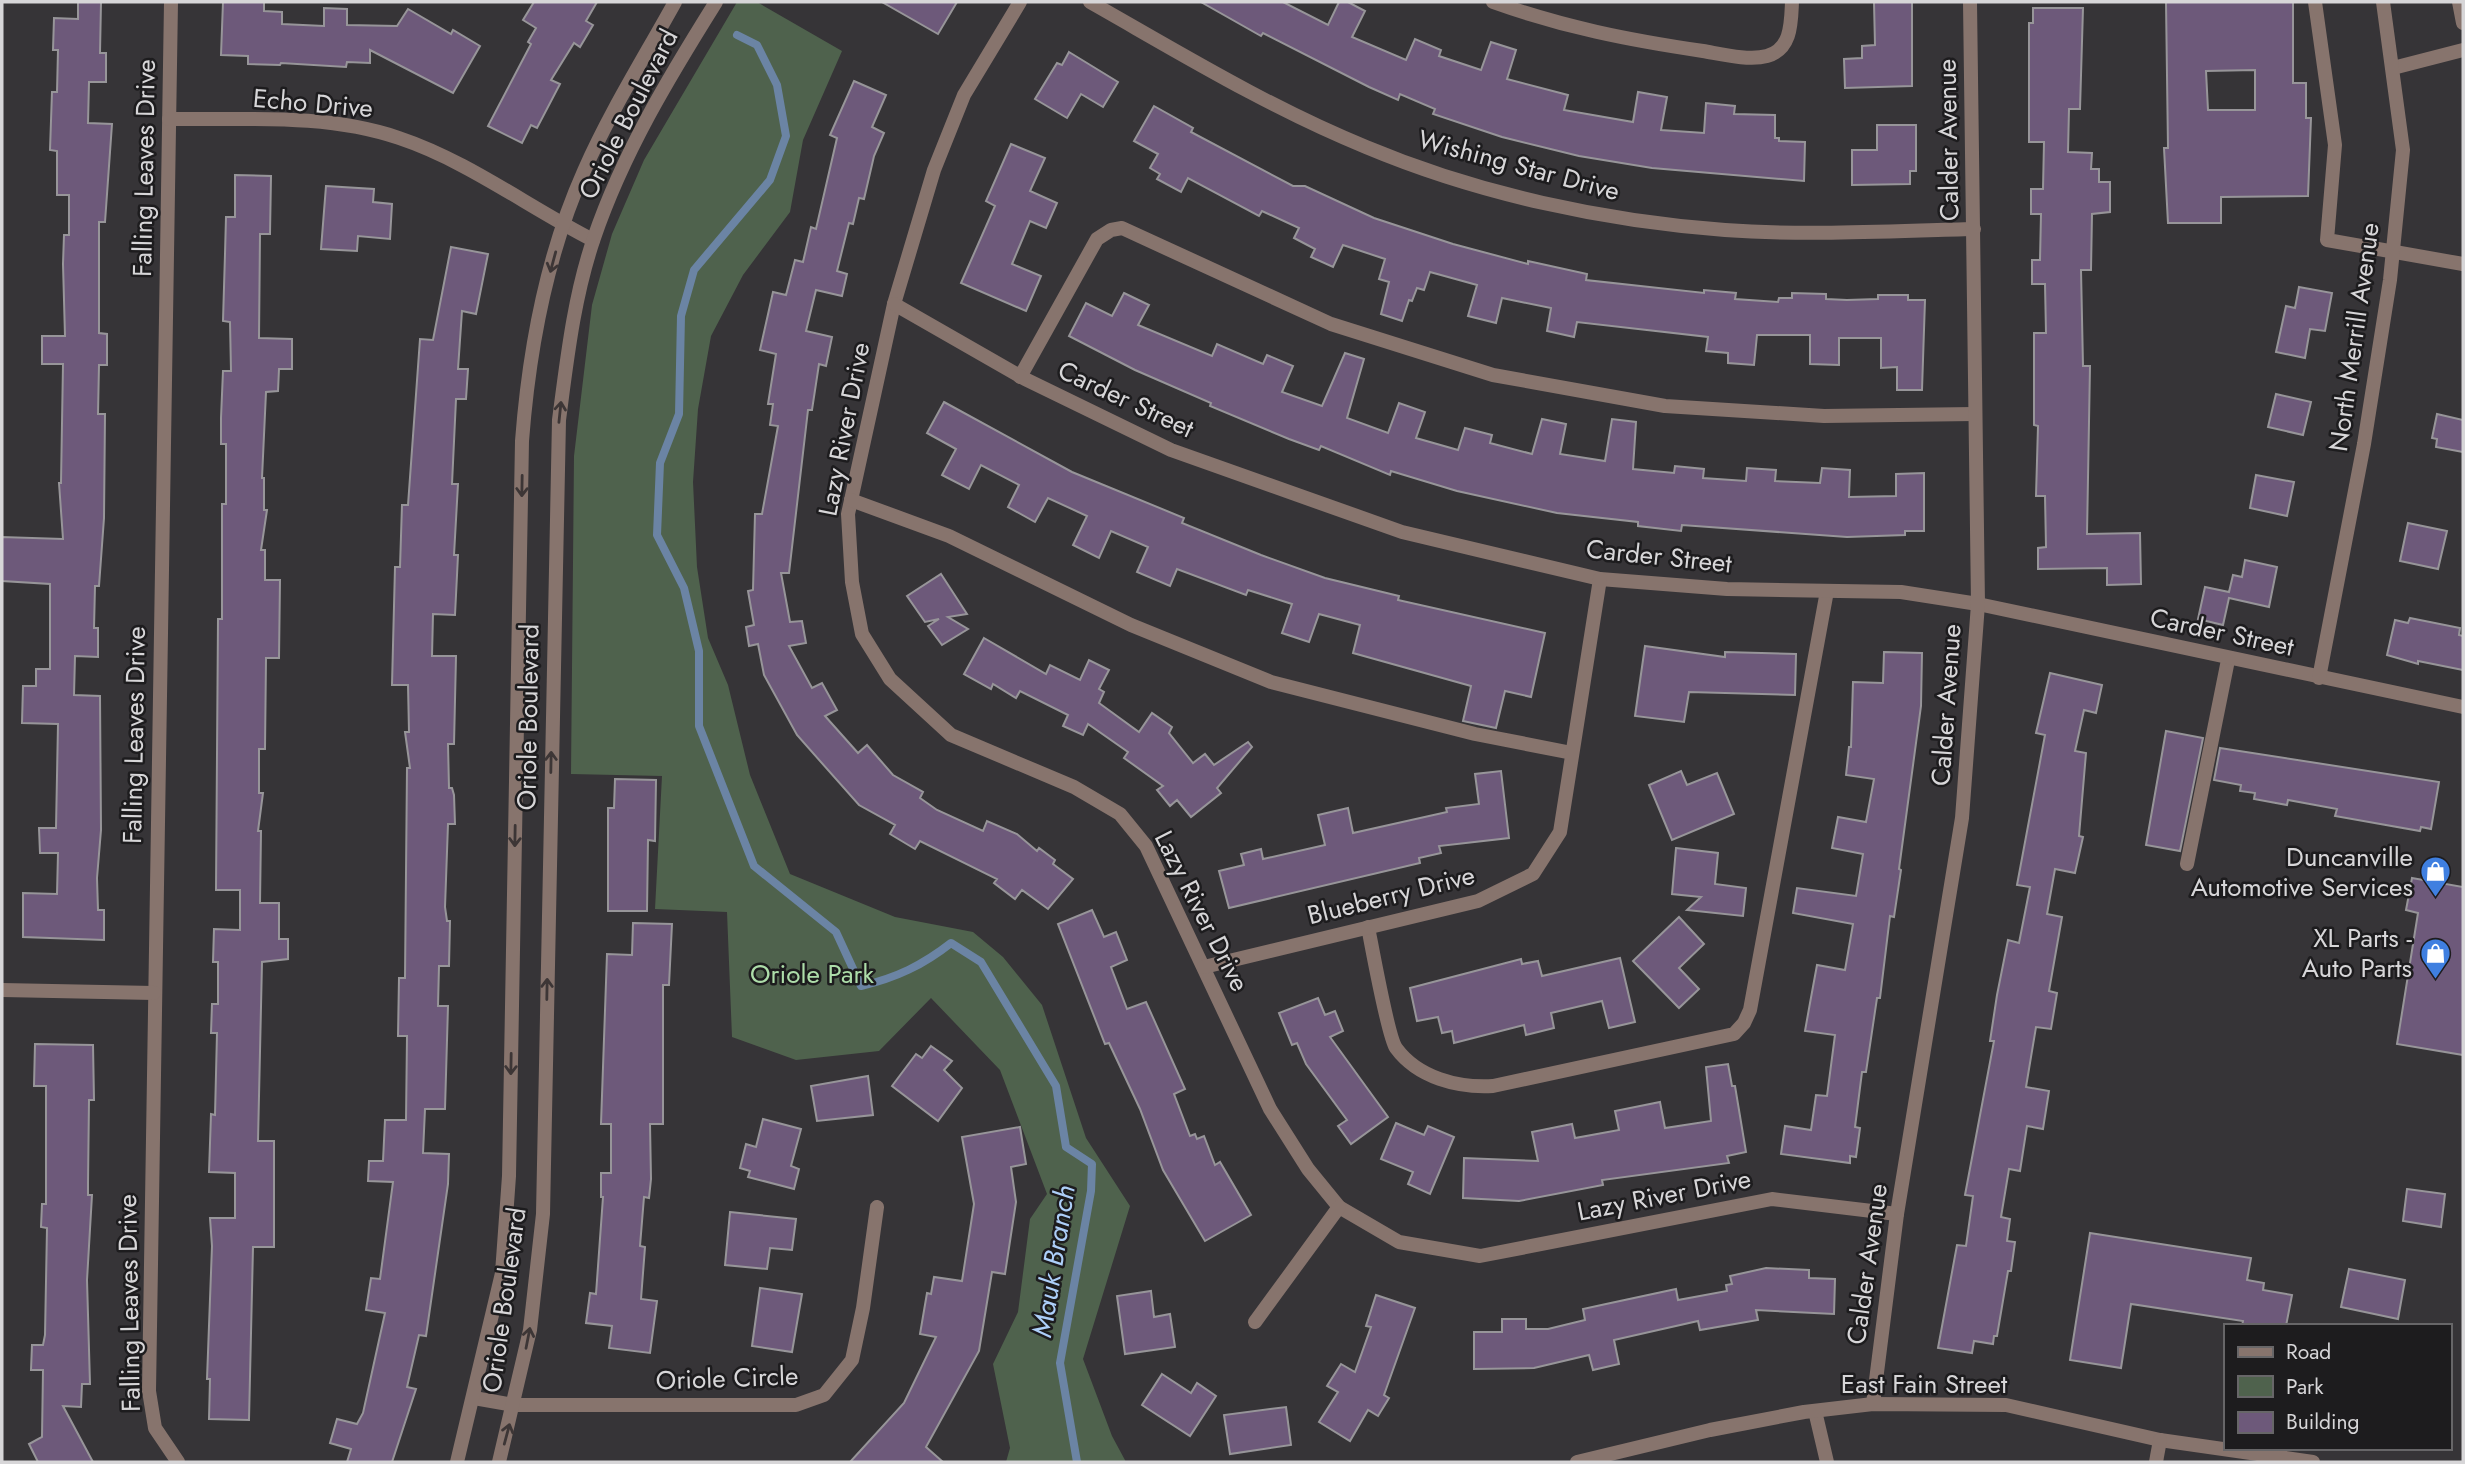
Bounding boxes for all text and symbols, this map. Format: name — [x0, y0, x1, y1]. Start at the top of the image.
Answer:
street label: Oriole Boulevard — [569, 22, 687, 206]
street label: Falling Leaves Drive — [123, 59, 165, 277]
street label: Calder Avenue — [1928, 59, 1968, 221]
street label: Echo Drive — [251, 79, 375, 127]
street label: Wishing Star Drive — [1414, 120, 1624, 210]
street label: North Merrill Avenue — [2319, 220, 2389, 454]
one-way arrow — [546, 250, 559, 273]
street label: Lazy River Drive — [809, 339, 879, 519]
street label: Carder Street — [1052, 351, 1201, 447]
one-way arrow — [554, 401, 567, 424]
one-way arrow — [515, 475, 528, 498]
street label: Carder Street — [1584, 529, 1734, 583]
street label: Carder Street — [2147, 598, 2298, 666]
street label: Oriole Boulevard — [507, 623, 549, 811]
street label: Calder Avenue — [1921, 623, 1971, 787]
street label: Falling Leaves Drive — [113, 626, 155, 844]
one-way arrow — [545, 751, 558, 774]
street label: Lazy River Drive — [1145, 824, 1259, 998]
one-way arrow — [508, 825, 522, 848]
place label: Duncanville Automotive Services — [2191, 838, 2413, 906]
shop icon: Duncanville Automotive Services — [2419, 855, 2453, 899]
street label: Blueberry Drive — [1303, 856, 1479, 934]
place label: XL Parts - Auto Parts — [2302, 919, 2413, 987]
shop icon: XL Parts - Auto Parts — [2418, 936, 2452, 980]
park label: Oriole Park — [750, 955, 875, 993]
one-way arrow — [540, 978, 554, 1001]
one-way arrow — [504, 1052, 518, 1075]
street label: Lazy River Drive — [1574, 1160, 1754, 1230]
street label: Calder Avenue — [1837, 1181, 1897, 1347]
water label: Mauk Branch — [1021, 1182, 1086, 1340]
street label: Falling Leaves Drive — [108, 1194, 150, 1412]
street label: Oriole Boulevard — [472, 1205, 536, 1395]
legend — [2224, 1324, 2451, 1450]
one-way arrow — [522, 1327, 535, 1350]
text: Road — [2286, 1337, 2331, 1367]
street label: Oriole Circle — [655, 1357, 799, 1399]
street label: East Fain Street — [1841, 1365, 2008, 1403]
text: Park — [2286, 1372, 2324, 1402]
text: Building — [2286, 1407, 2359, 1437]
one-way arrow — [501, 1423, 514, 1446]

